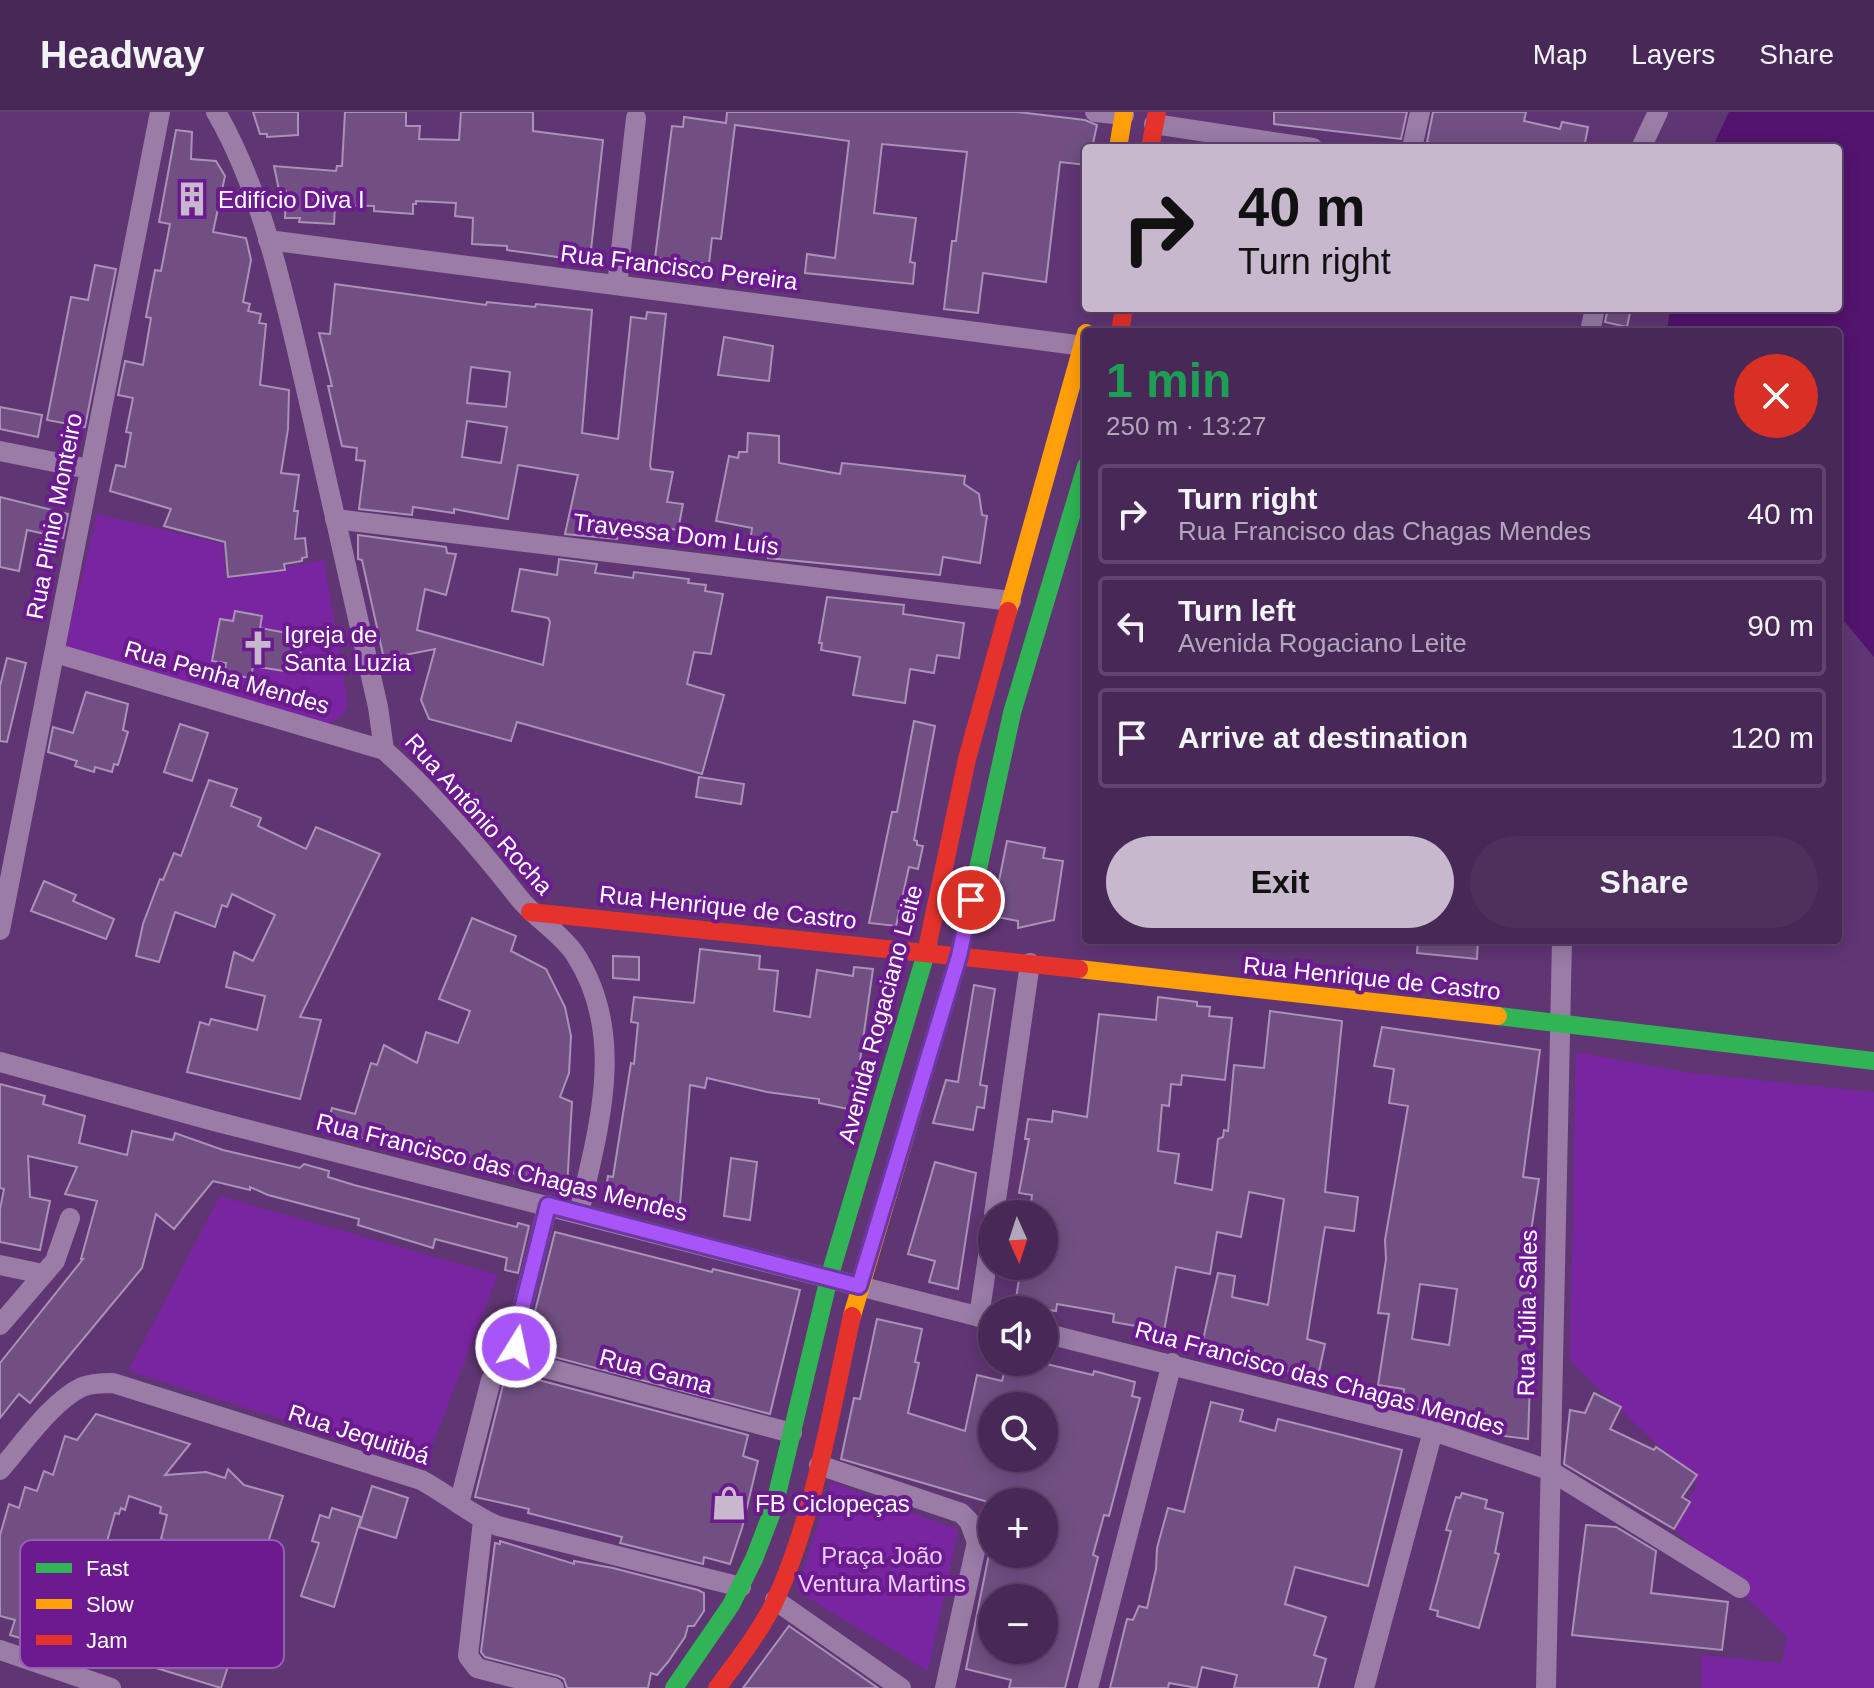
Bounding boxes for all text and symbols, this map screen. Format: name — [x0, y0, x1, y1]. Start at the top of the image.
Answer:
text: Headway — [40, 34, 205, 76]
text: Map — [1533, 39, 1587, 70]
text: Layers — [1631, 39, 1715, 70]
text: Share — [1759, 39, 1834, 70]
text: 40 m — [1238, 175, 1366, 238]
icon: right — [1106, 176, 1210, 280]
building icon: Edifício Diva I — [173, 180, 211, 218]
place label: Edifício Diva I — [218, 186, 365, 213]
street label: Rua Francisco Pereira — [559, 239, 800, 295]
text: Turn right — [1238, 241, 1391, 282]
text: 1 min — [1106, 354, 1231, 407]
button: close — [1734, 354, 1818, 438]
street label: Rua Plinio Monteiro — [21, 411, 87, 621]
text: 250 m · 13:27 — [1106, 411, 1266, 441]
text: Turn right — [1178, 482, 1317, 515]
icon: right — [1110, 492, 1154, 536]
text: 40 m — [1747, 497, 1814, 530]
street label: Travessa Dom Luís — [572, 508, 780, 560]
text: Rua Francisco das Chagas Mendes — [1178, 516, 1591, 546]
text: Turn left — [1178, 594, 1296, 627]
icon: left — [1110, 604, 1154, 648]
text: 90 m — [1747, 609, 1814, 642]
place label: Igreja de Santa Luzia — [284, 621, 411, 676]
text: Avenida Rogaciano Leite — [1178, 628, 1467, 658]
church icon: Igreja de Santa Luzia — [239, 629, 277, 667]
street label: Rua Penha Mendes — [121, 635, 333, 719]
icon: arrive — [1110, 716, 1154, 760]
text: Arrive at destination — [1178, 721, 1468, 754]
text: 120 m — [1731, 721, 1814, 754]
street label: Rua Antônio Rocha — [400, 728, 559, 900]
button: Exit — [1106, 836, 1454, 928]
button: Share — [1470, 836, 1818, 928]
pin — [937, 866, 1005, 934]
icon: arrive — [949, 878, 993, 922]
street label: Rua Henrique de Castro — [598, 880, 858, 934]
street label: Avenida Rogaciano Leite — [832, 882, 928, 1146]
street label: Rua Henrique de Castro — [1242, 951, 1502, 1005]
street label: Rua Francisco das Chagas Mendes — [314, 1108, 690, 1226]
north arrow — [978, 1200, 1058, 1280]
map controls — [978, 1200, 1058, 1664]
street label: Rua Júlia Sales — [1512, 1229, 1542, 1397]
button: sound — [978, 1296, 1058, 1376]
position arrow — [474, 1305, 558, 1389]
street label: Rua Francisco das Chagas Mendes — [1132, 1316, 1508, 1440]
street label: Rua Gama — [596, 1343, 716, 1399]
button: search — [978, 1392, 1058, 1472]
street label: Rua Jequitibá — [285, 1398, 434, 1470]
shop icon: FB Ciclopeças — [710, 1484, 748, 1522]
button: + — [978, 1488, 1058, 1568]
place label: FB Ciclopeças — [755, 1490, 910, 1517]
legend — [20, 1540, 284, 1668]
park label: Praça João Ventura Martins — [798, 1542, 966, 1597]
text: Fast — [86, 1556, 129, 1581]
button: − — [978, 1584, 1058, 1664]
text: Slow — [86, 1592, 134, 1617]
text: Jam — [86, 1628, 128, 1653]

